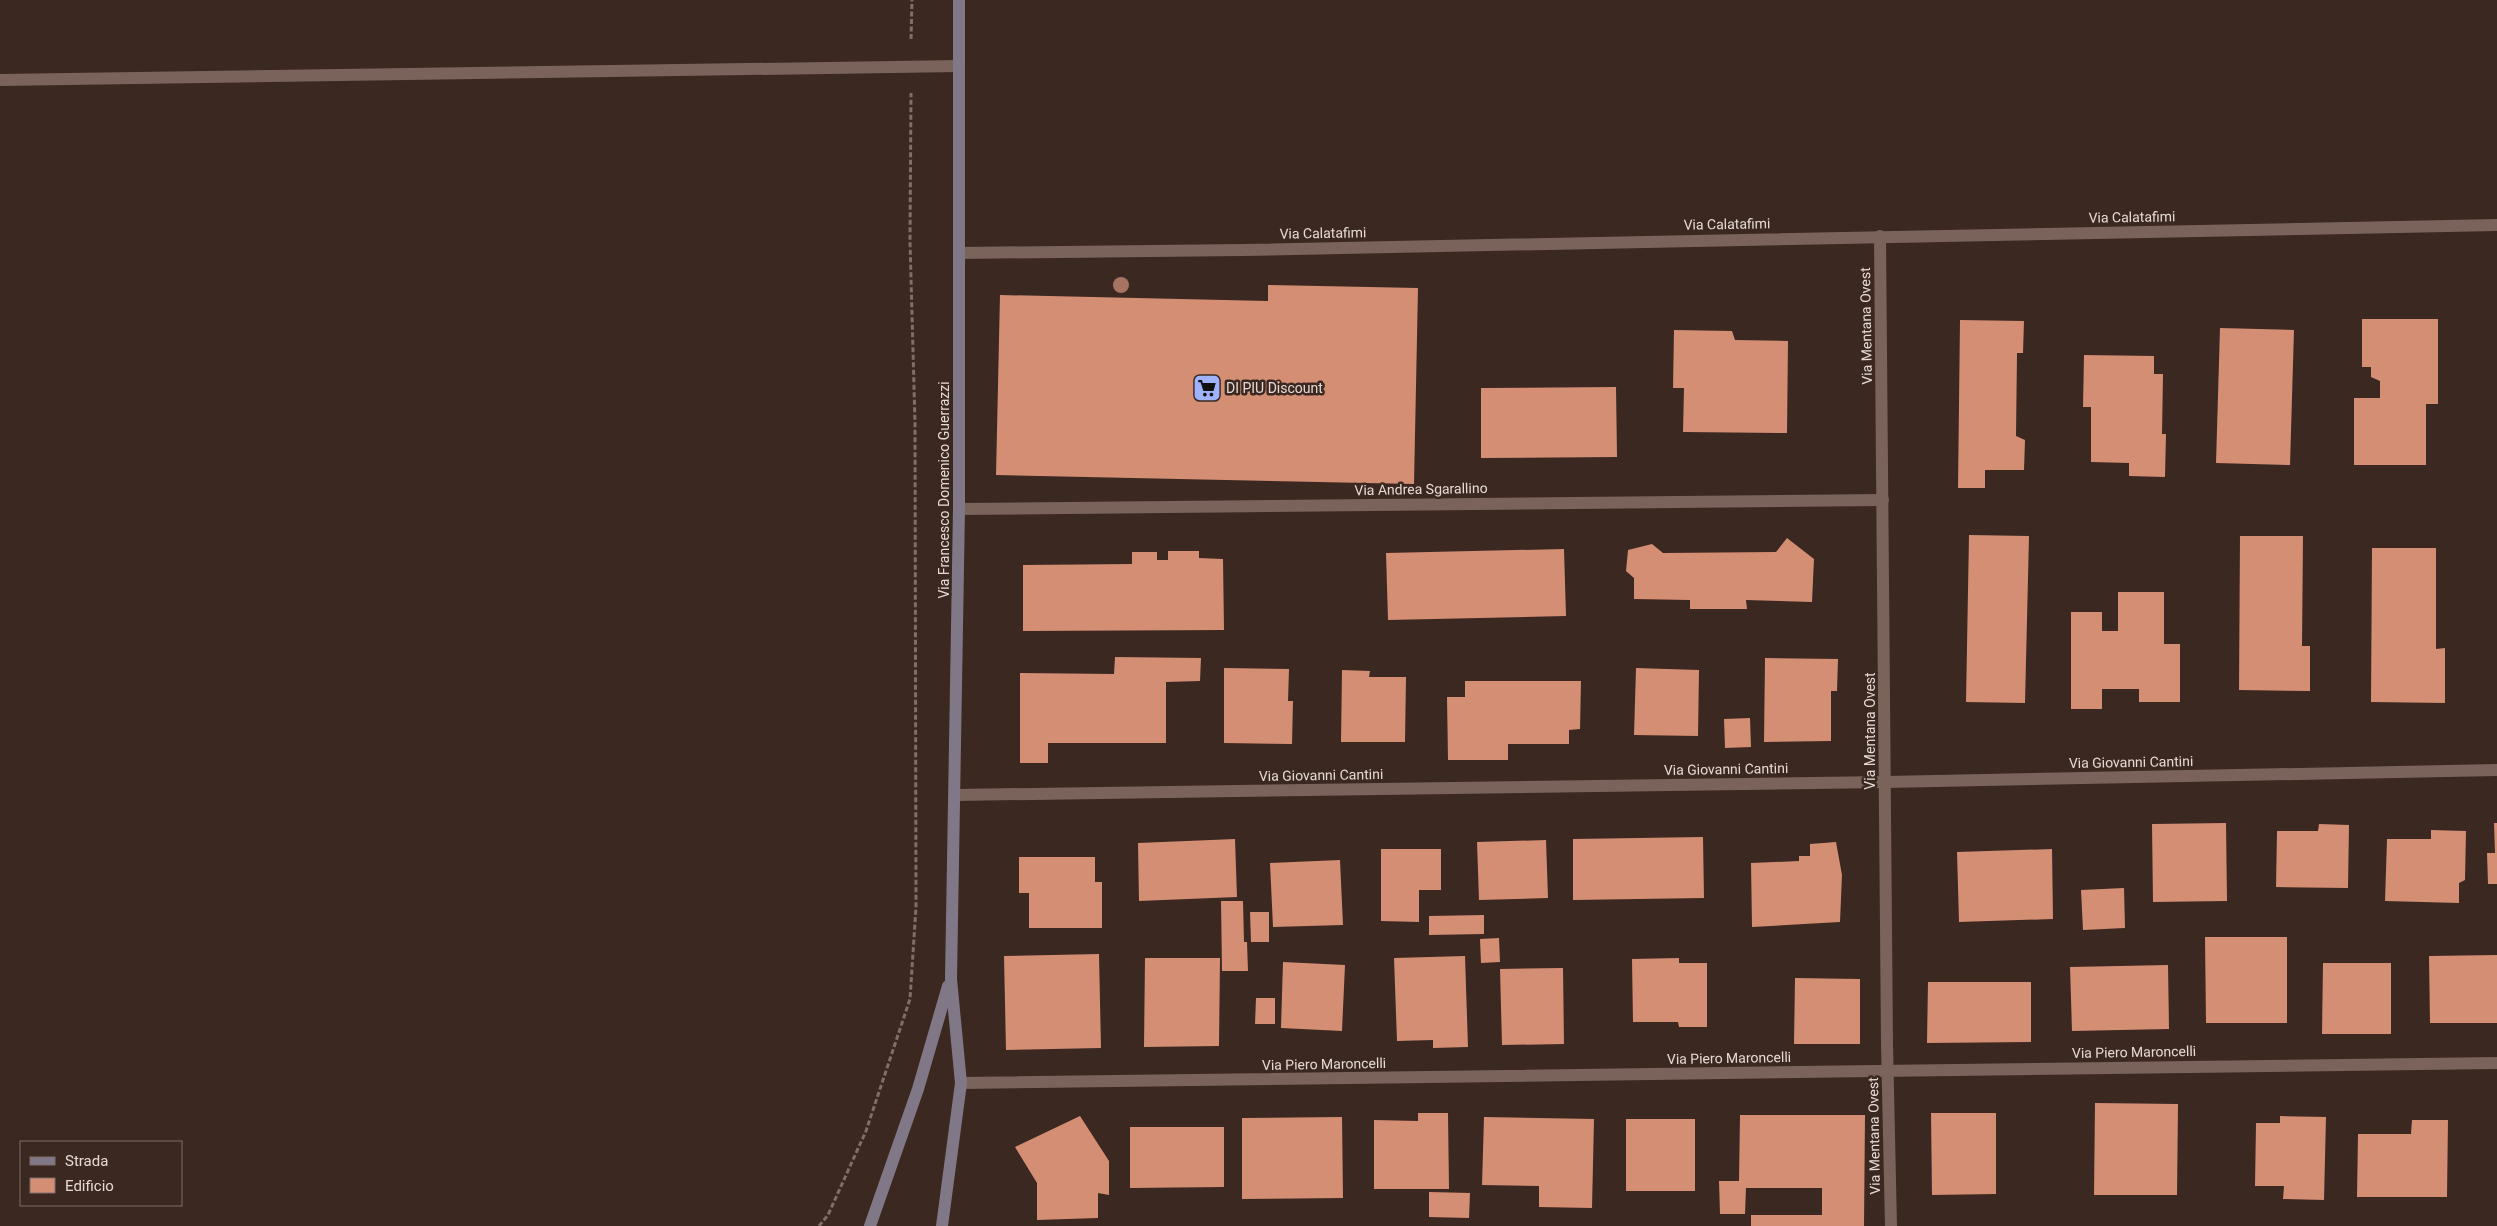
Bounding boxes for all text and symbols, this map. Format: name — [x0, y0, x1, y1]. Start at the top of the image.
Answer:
street label: Via Calatafimi — [2088, 208, 2176, 226]
street label: Via Calatafimi — [1683, 215, 1771, 233]
street label: Via Calatafimi — [1279, 224, 1367, 242]
street label: Via Mentana Ovest — [1857, 267, 1875, 385]
supermarket icon: DI PIU Discount — [1192, 373, 1222, 403]
place label: DI PIU Discount — [1226, 380, 1323, 396]
street label: Via Francesco Domenico Guerrazzi — [936, 381, 952, 599]
street label: Via Andrea Sgarallino — [1354, 480, 1488, 498]
street label: Via Mentana Ovest — [1862, 672, 1878, 790]
street label: Via Giovanni Cantini — [2069, 753, 2193, 771]
street label: Via Giovanni Cantini — [1664, 760, 1788, 778]
street label: Via Giovanni Cantini — [1259, 766, 1383, 784]
street label: Via Piero Maroncelli — [2072, 1043, 2196, 1061]
street label: Via Piero Maroncelli — [1667, 1049, 1791, 1067]
street label: Via Piero Maroncelli — [1262, 1055, 1386, 1073]
street label: Via Mentana Ovest — [1865, 1077, 1883, 1195]
legend — [20, 1141, 182, 1206]
text: Strada — [65, 1152, 108, 1170]
text: Edificio — [65, 1177, 114, 1195]

